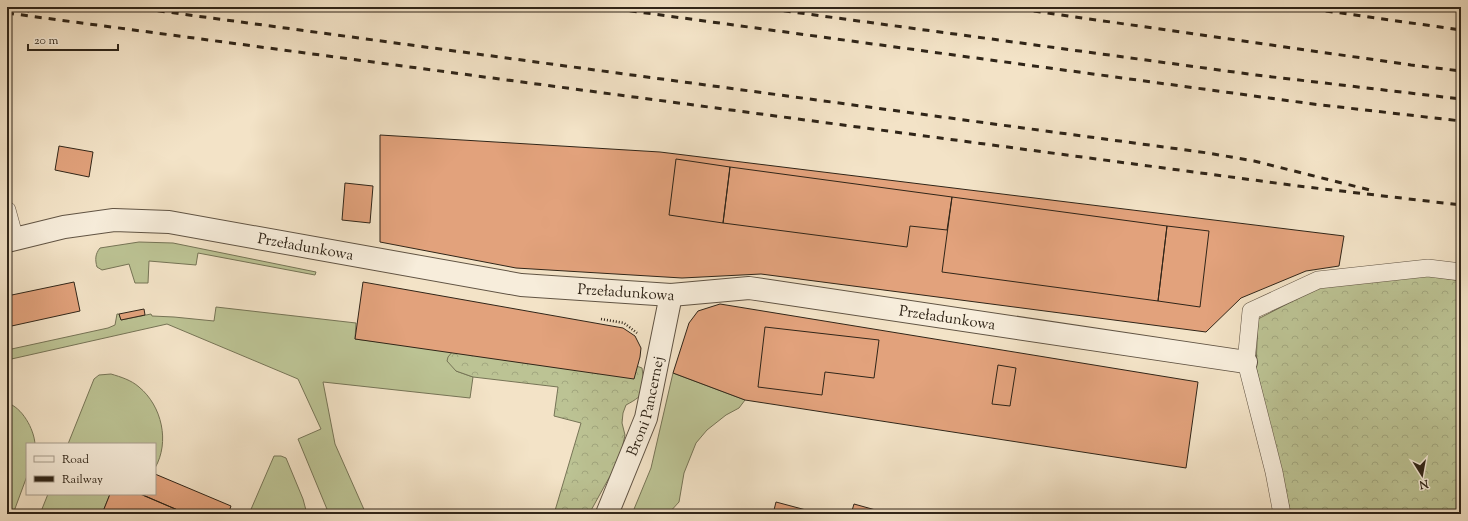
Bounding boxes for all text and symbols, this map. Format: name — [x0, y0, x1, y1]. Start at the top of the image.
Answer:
scale bar — [28, 26, 118, 52]
text: 20 m — [34, 32, 59, 50]
street label: Przeładunkowa — [256, 229, 355, 267]
street label: Przeładunkowa — [577, 280, 675, 307]
street label: Przeładunkowa — [898, 301, 997, 337]
street label: Broni Pancernej — [623, 355, 670, 460]
legend — [26, 443, 156, 495]
text: Road — [62, 451, 89, 469]
north arrow — [1402, 455, 1442, 495]
text: Railway — [62, 471, 103, 489]
text: N — [1418, 475, 1431, 493]

